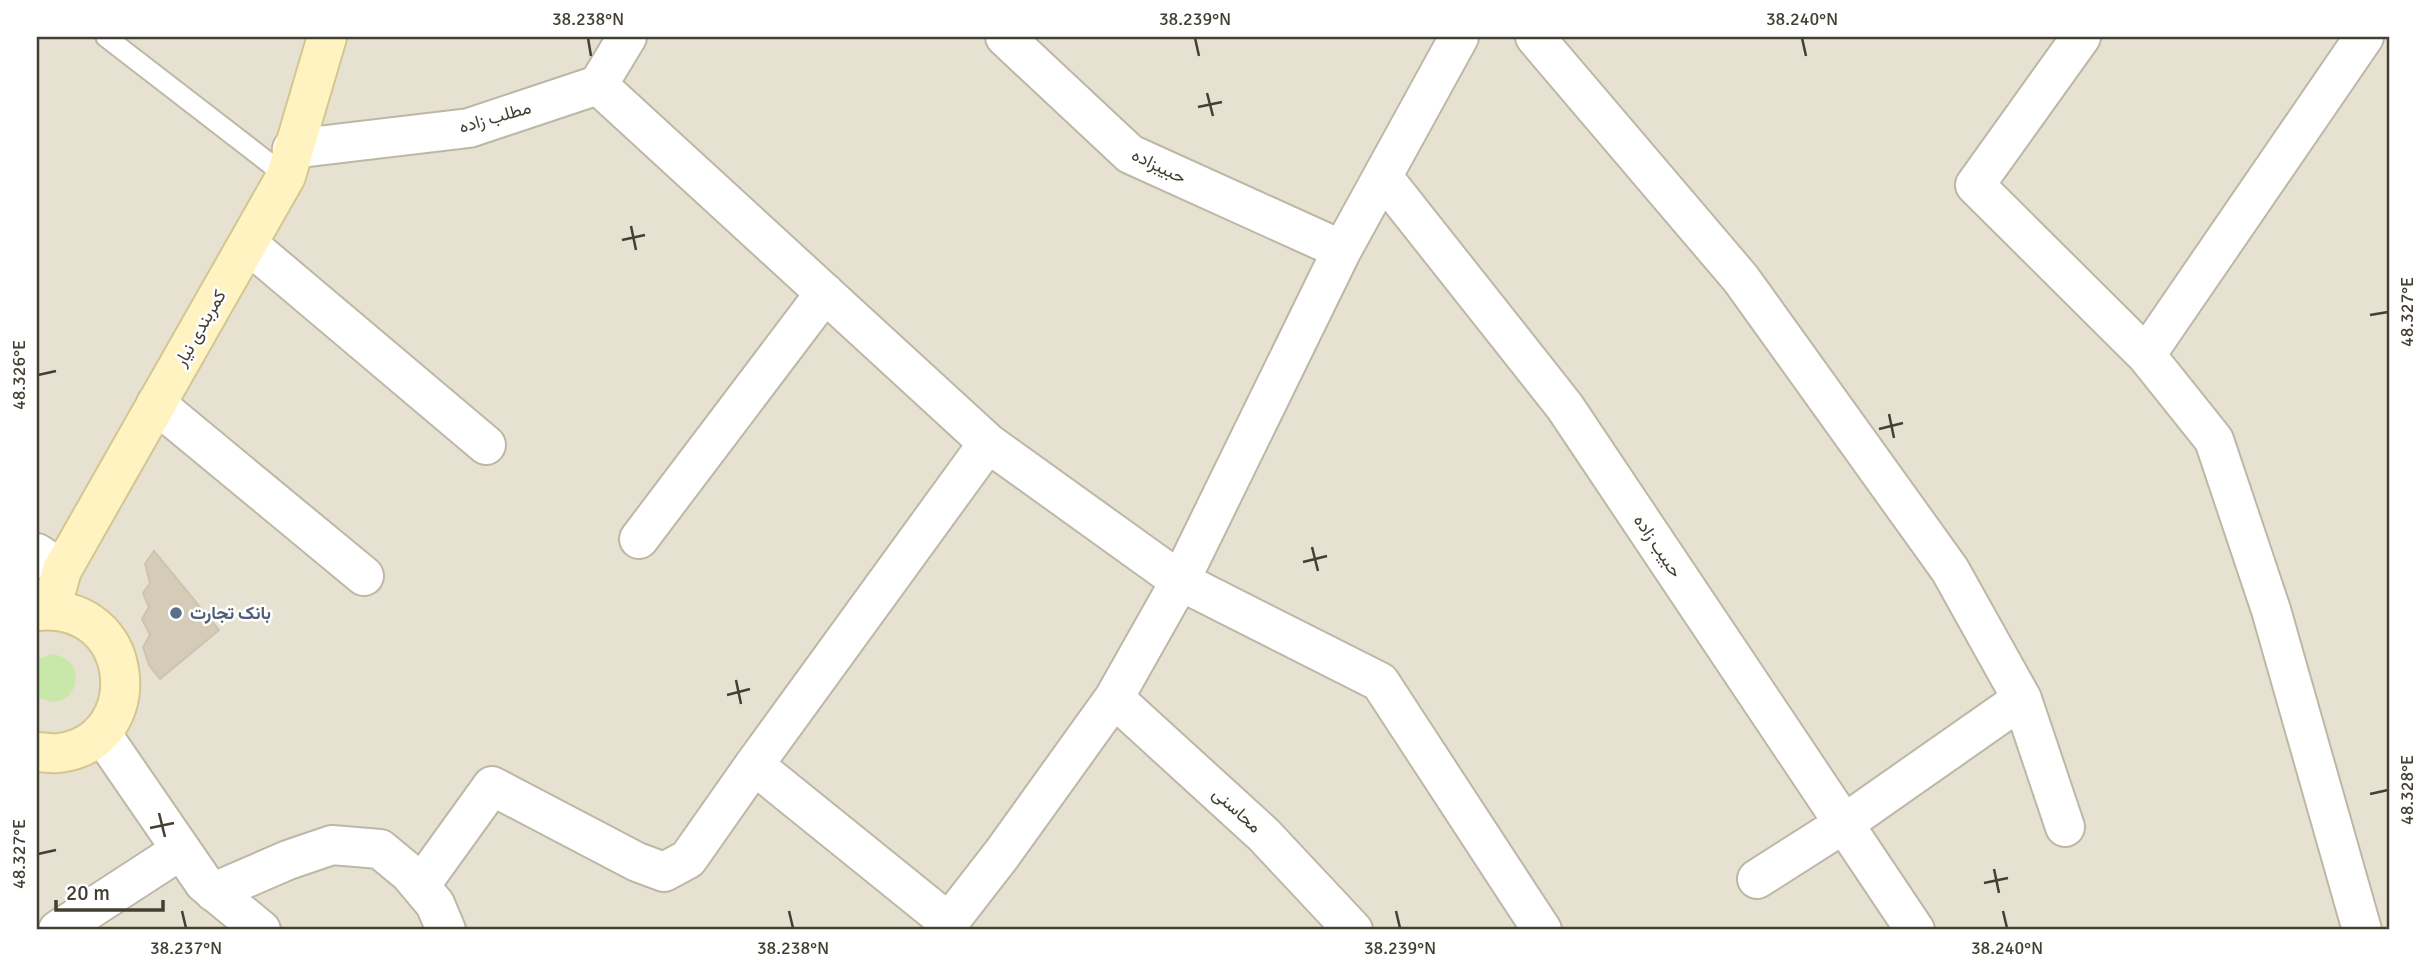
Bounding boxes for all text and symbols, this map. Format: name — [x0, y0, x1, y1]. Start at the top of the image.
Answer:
text: 38.238°N — [552, 8, 624, 30]
text: 38.239°N — [1159, 8, 1231, 30]
text: 38.240°N — [1766, 8, 1838, 30]
street label: مطلب زاده — [456, 96, 534, 138]
street label: حبیبزاده — [1128, 143, 1190, 189]
text: 48.327°E — [2396, 277, 2418, 347]
street label: کمربندی نیار — [169, 286, 231, 371]
text: 48.326°E — [8, 340, 30, 410]
street label: حبیب زاده — [1629, 510, 1687, 582]
place label: بانک تجارت — [190, 602, 271, 624]
marker: بانک تجارت — [168, 605, 184, 621]
text: 48.328°E — [2396, 755, 2418, 825]
street label: محاسنی — [1208, 782, 1266, 838]
text: 48.327°E — [8, 819, 30, 889]
scale bar — [56, 869, 163, 913]
text: 20 m — [66, 880, 110, 906]
text: 38.237°N — [150, 937, 222, 959]
text: 38.238°N — [757, 937, 829, 959]
text: 38.239°N — [1364, 937, 1436, 959]
text: 38.240°N — [1971, 937, 2043, 959]

